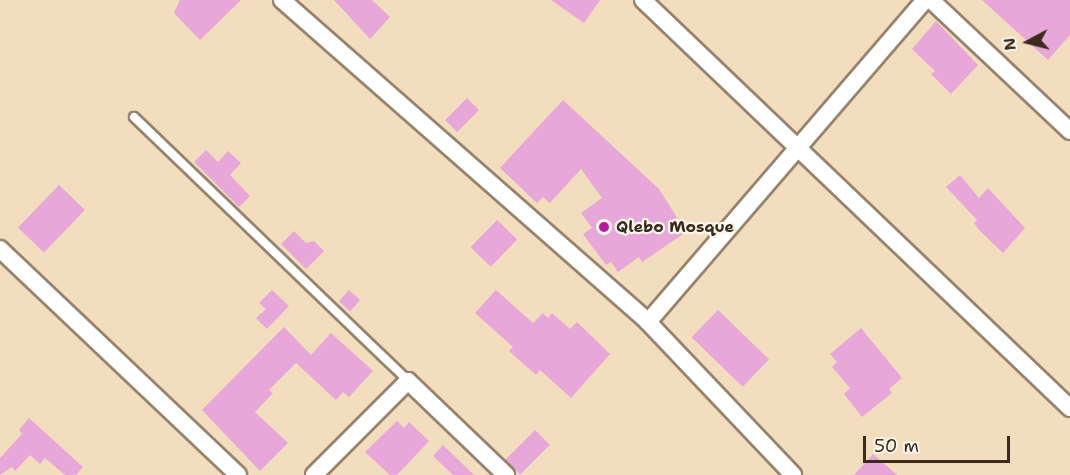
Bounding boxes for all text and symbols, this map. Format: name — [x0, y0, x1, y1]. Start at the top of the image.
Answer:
north arrow — [998, 12, 1058, 72]
text: N — [998, 37, 1021, 52]
place label: Qlebo Mosque — [616, 217, 734, 237]
marker: Qlebo Mosque — [597, 220, 611, 234]
scale bar — [866, 424, 1013, 462]
text: 50 m — [874, 434, 919, 458]

